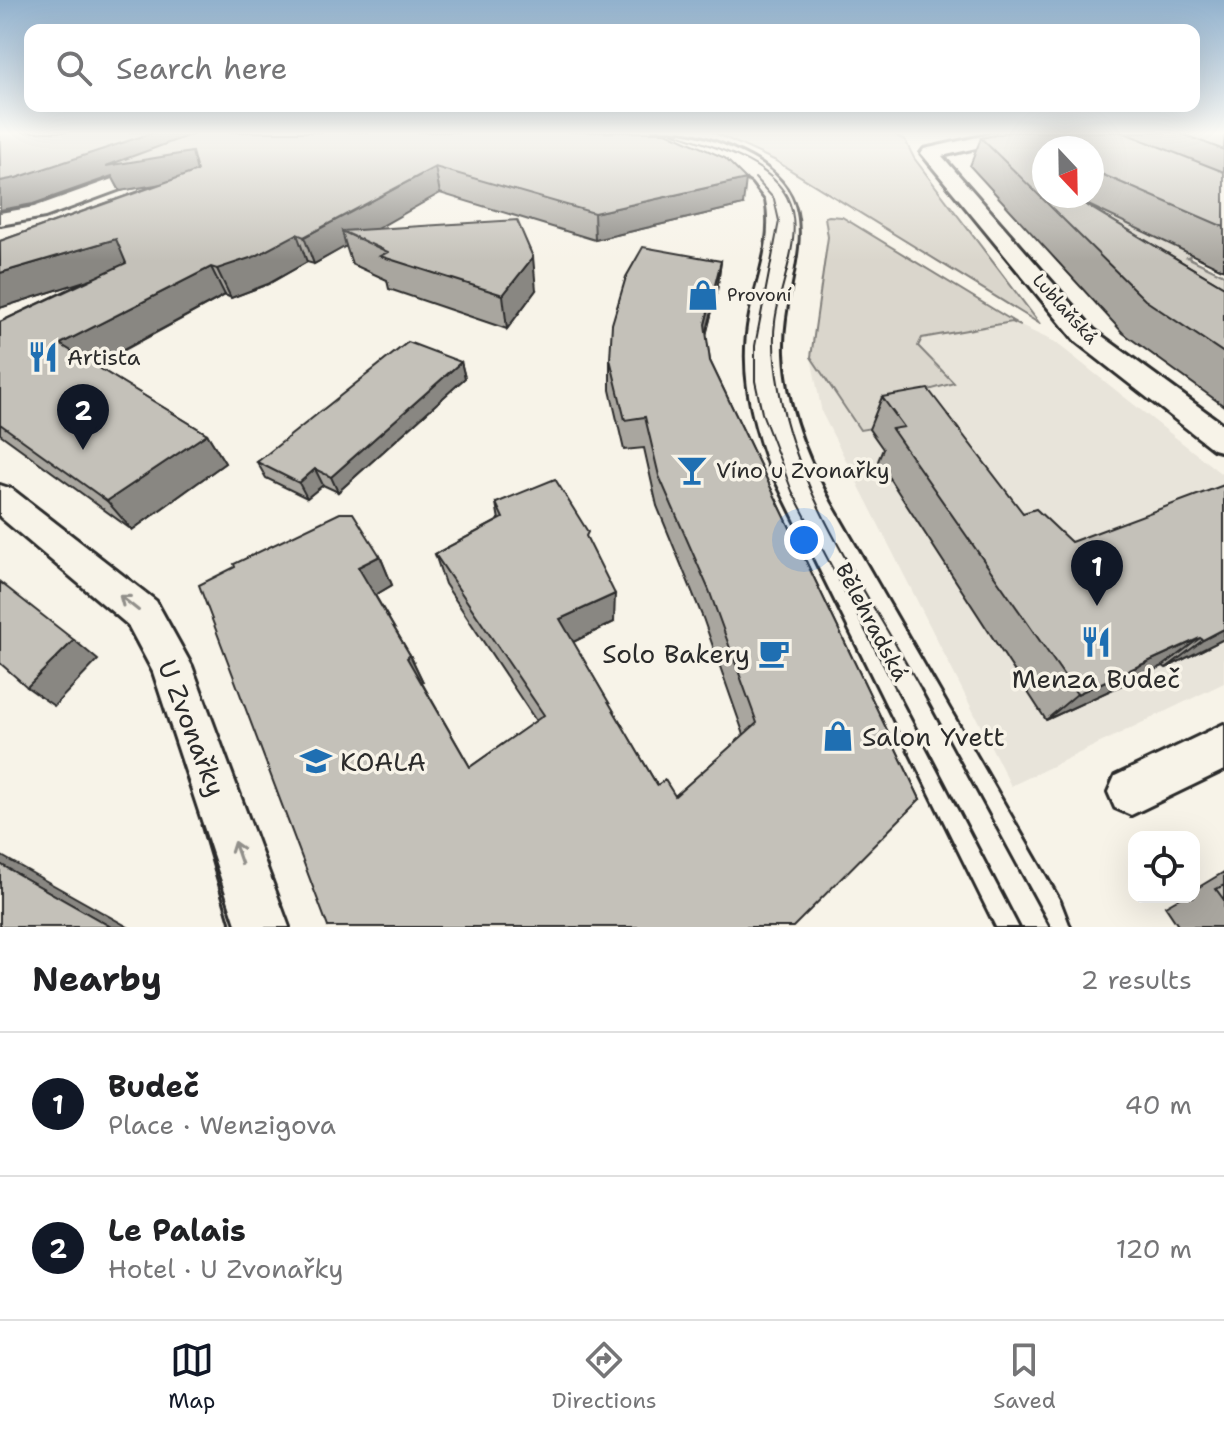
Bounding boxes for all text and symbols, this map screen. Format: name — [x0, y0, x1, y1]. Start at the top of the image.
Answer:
search box — [24, 24, 1200, 112]
icon: search — [52, 46, 96, 90]
text: Search here — [116, 48, 287, 89]
north arrow — [1032, 136, 1104, 208]
street label: Lublaňská — [1027, 269, 1103, 349]
shop icon: Provoní — [686, 278, 720, 312]
place label: Provoní — [727, 283, 792, 307]
restaurant icon: Artista — [26, 340, 60, 374]
place label: Artista — [67, 343, 141, 372]
pin: 2 — [57, 384, 109, 450]
bar icon: Víno u Zvonařky — [675, 453, 709, 487]
place label: Víno u Zvonařky — [716, 456, 890, 485]
your location — [784, 520, 824, 560]
pin: 1 — [1071, 540, 1123, 606]
street label: Bělehradská — [829, 558, 915, 686]
one-way arrow — [119, 594, 140, 611]
restaurant icon: Menza Budeč — [1079, 625, 1113, 659]
place label: Solo Bakery — [602, 636, 750, 671]
cafe icon: Solo Bakery — [757, 636, 791, 670]
street label: U Zvonařky — [150, 655, 234, 801]
place label: Menza Budeč — [1012, 661, 1180, 696]
shop icon: Salon Yvett — [821, 719, 855, 753]
place label: Salon Yvett — [862, 719, 1005, 754]
school or university icon: KOALA — [299, 744, 333, 778]
place label: KOALA — [340, 744, 426, 779]
map controls — [1128, 831, 1200, 903]
button: locate — [1128, 831, 1200, 903]
one-way arrow — [229, 841, 244, 866]
text: Nearby — [32, 956, 162, 1002]
text: 2 results — [1080, 962, 1192, 997]
text: Budeč — [108, 1066, 199, 1107]
text: 1 — [52, 1087, 64, 1122]
text: 40 m — [1125, 1087, 1192, 1122]
text: Place · Wenzigova — [108, 1107, 336, 1142]
text: Le Palais — [108, 1210, 246, 1251]
text: 2 — [49, 1231, 67, 1266]
text: 120 m — [1116, 1231, 1192, 1266]
text: Hotel · U Zvonařky — [108, 1251, 343, 1286]
tab: Map — [168, 1338, 215, 1415]
tab: Directions — [552, 1338, 657, 1415]
tab: Saved — [993, 1338, 1056, 1415]

